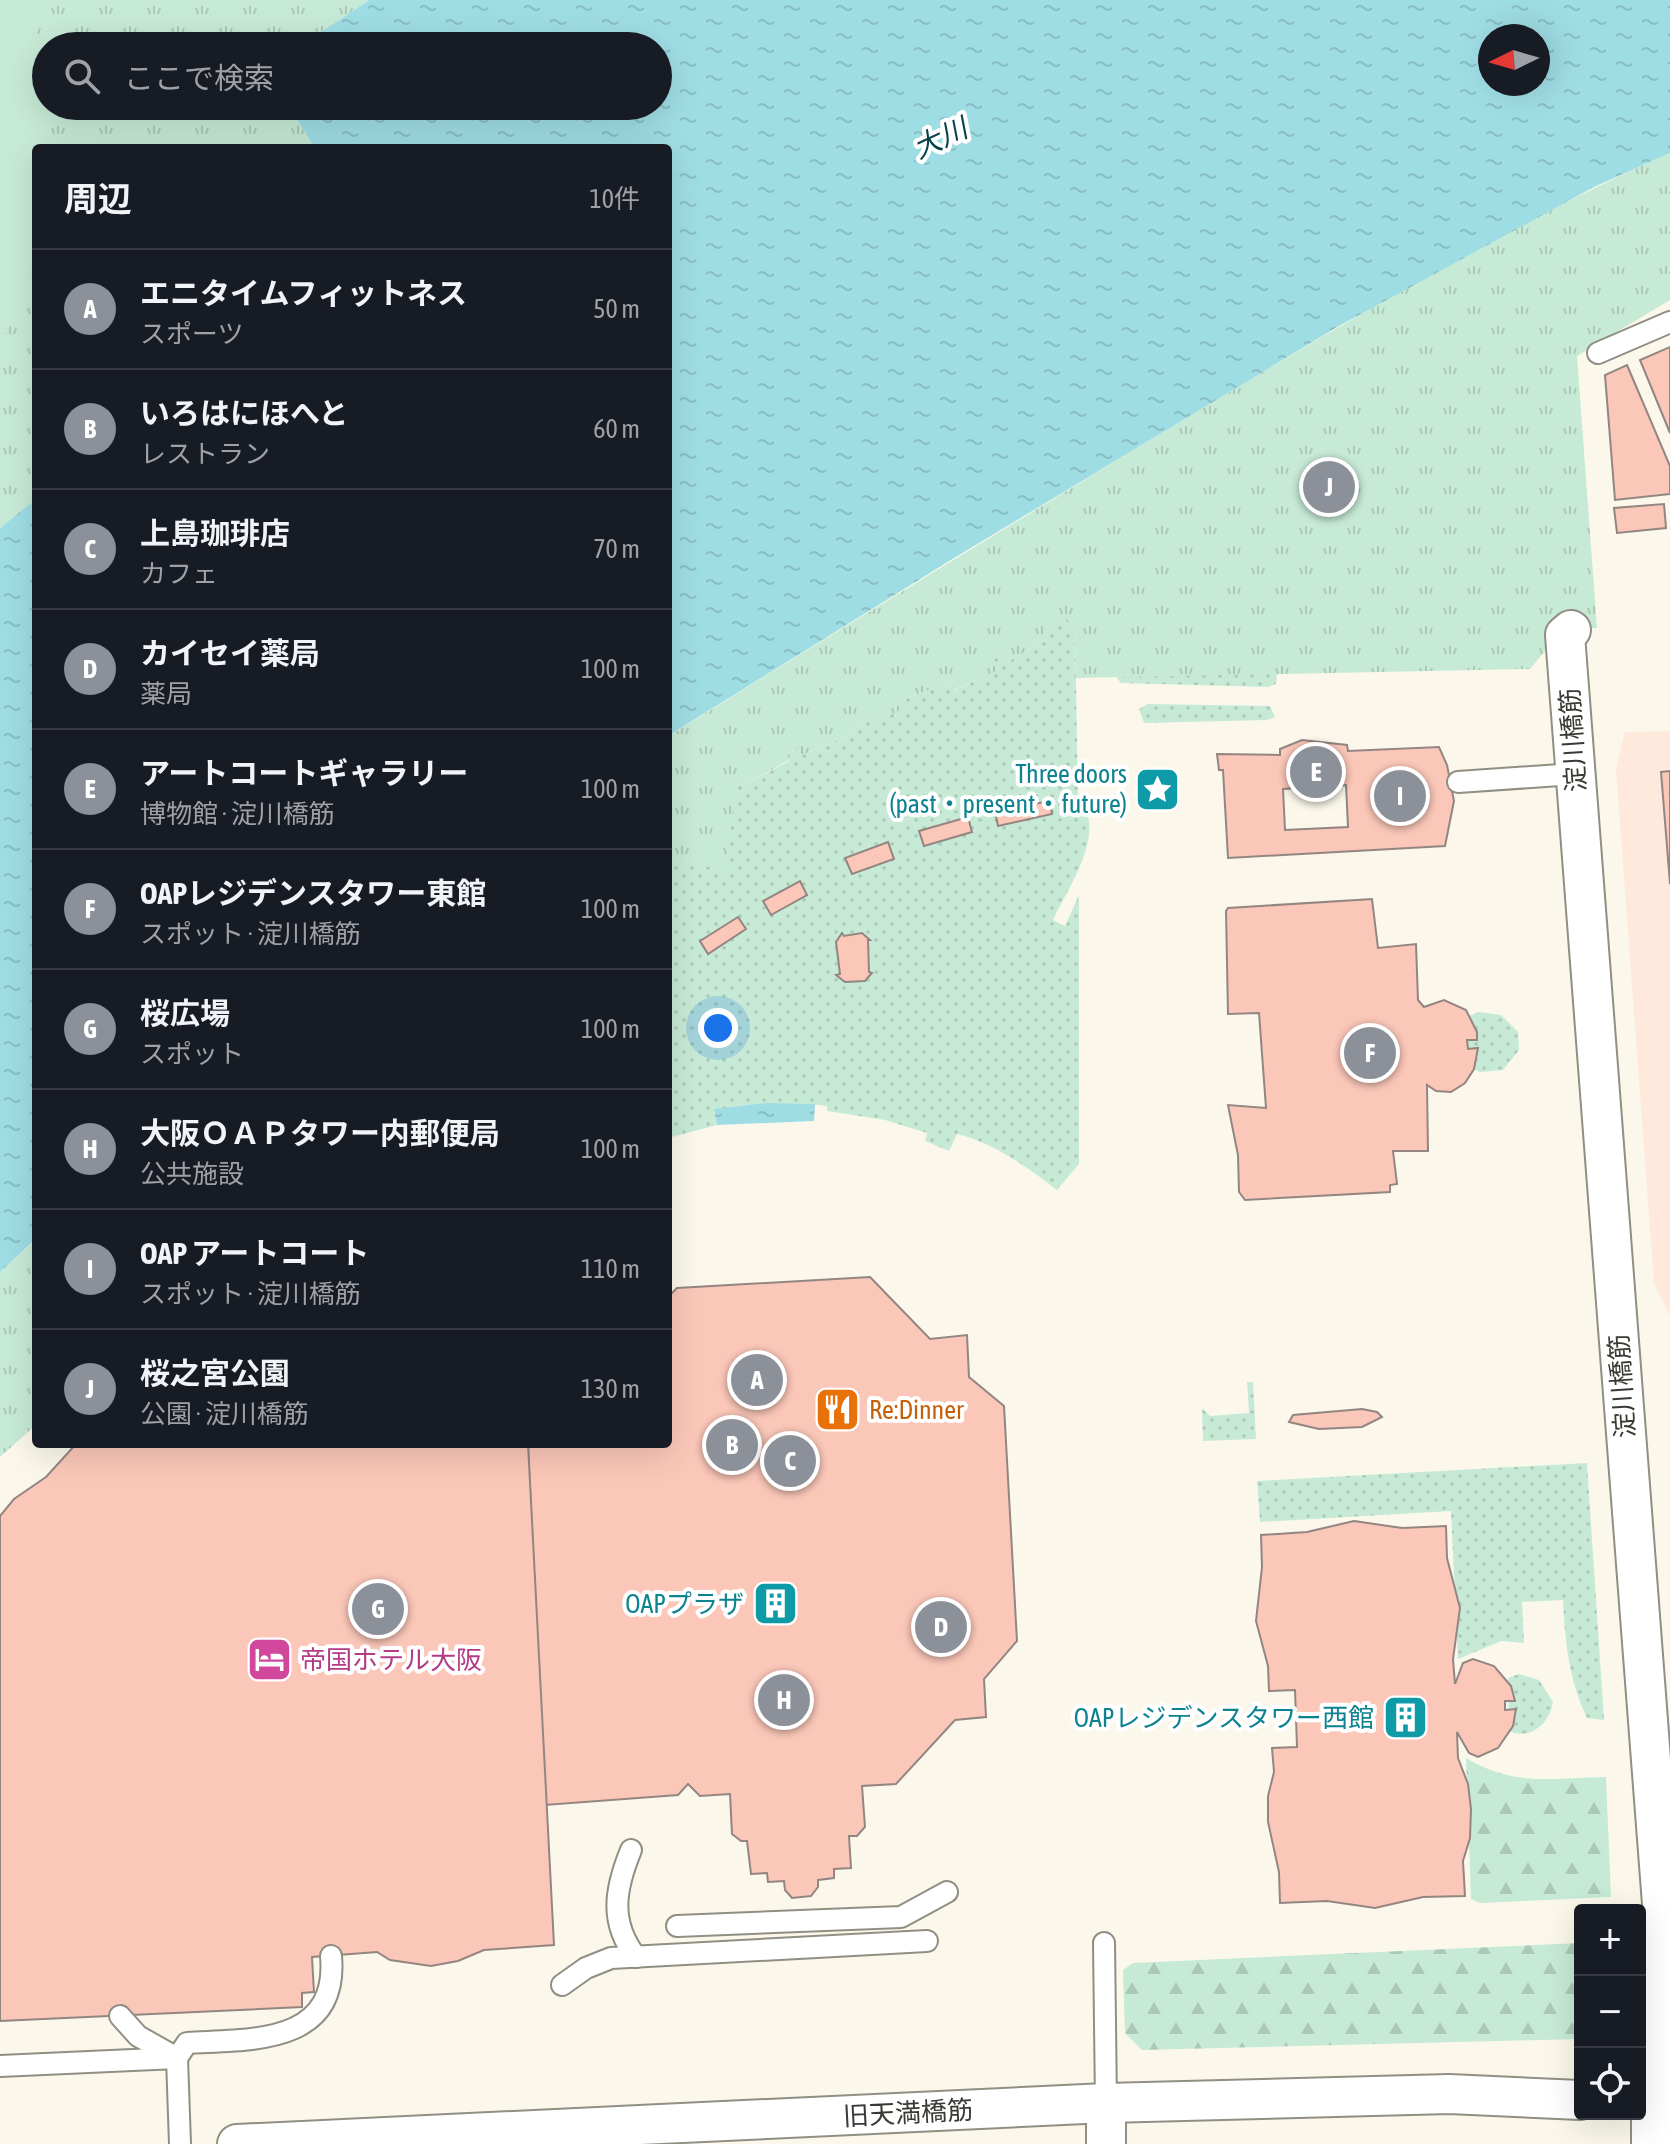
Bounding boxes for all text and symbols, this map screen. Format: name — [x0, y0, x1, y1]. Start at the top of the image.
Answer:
north arrow — [1478, 24, 1550, 96]
search box — [32, 32, 672, 120]
icon: search — [60, 54, 104, 98]
text: ここで検索 — [124, 61, 274, 95]
water label: 大川 — [908, 110, 975, 164]
text: 周辺 — [64, 179, 132, 218]
text: 10件 — [590, 184, 640, 214]
text: エニタイムフィットネス — [140, 276, 467, 310]
text: A — [84, 294, 96, 324]
text: 50 m — [593, 294, 640, 324]
text: スポーツ — [140, 319, 243, 349]
text: いろはにほへと — [140, 396, 349, 430]
text: B — [84, 414, 96, 444]
text: 60 m — [593, 414, 640, 444]
text: レストラン — [140, 439, 270, 469]
pin: J — [1303, 457, 1355, 517]
text: 上島珈琲店 — [140, 516, 290, 550]
text: C — [84, 534, 96, 564]
text: 70 m — [593, 534, 640, 564]
text: カフェ — [140, 559, 218, 589]
text: カイセイ薬局 — [140, 636, 320, 670]
text: D — [83, 654, 97, 684]
text: 100 m — [581, 654, 640, 684]
text: 薬局 — [140, 679, 192, 709]
street label: 淀川橋筋 — [1554, 687, 1592, 793]
pin: E — [1290, 742, 1342, 802]
text: アートコートギャラリー — [140, 756, 468, 790]
place label: Three doors (past・present・future) — [889, 759, 1127, 819]
place icon: Three doors (past・present・future) — [1134, 765, 1182, 813]
pin: I — [1374, 766, 1426, 826]
text: E — [84, 774, 96, 804]
text: 100 m — [581, 774, 640, 804]
text: 博物館 · 淀川橋筋 — [140, 799, 335, 829]
text: OAPレジデンスタワー東館 — [140, 876, 486, 910]
text: F — [85, 894, 95, 924]
text: 100 m — [581, 894, 640, 924]
text: スポット · 淀川橋筋 — [140, 919, 361, 949]
text: 桜広場 — [140, 996, 230, 1030]
your location — [698, 1008, 738, 1048]
text: G — [83, 1014, 97, 1044]
text: 100 m — [581, 1014, 640, 1044]
pin: F — [1344, 1023, 1396, 1083]
text: スポット — [140, 1039, 244, 1069]
text: 大阪ＯＡＰタワー内郵便局 — [140, 1116, 500, 1150]
text: H — [82, 1134, 98, 1164]
text: 100 m — [581, 1134, 640, 1164]
text: 公共施設 — [140, 1159, 244, 1189]
text: OAP アートコート — [140, 1236, 369, 1270]
text: I — [87, 1254, 93, 1284]
text: 110 m — [581, 1254, 640, 1284]
text: スポット · 淀川橋筋 — [140, 1279, 361, 1309]
street label: 淀川橋筋 — [1603, 1333, 1641, 1439]
pin: A — [731, 1350, 783, 1410]
text: 桜之宮公園 — [140, 1356, 290, 1390]
text: J — [86, 1374, 94, 1404]
text: 130 m — [581, 1374, 640, 1404]
restaurant icon: Re:Dinner — [814, 1386, 862, 1434]
place label: Re:Dinner — [869, 1395, 964, 1425]
text: 公園 · 淀川橋筋 — [140, 1399, 309, 1429]
pin: B — [706, 1415, 758, 1475]
pin: C — [764, 1431, 816, 1491]
pin: G — [352, 1579, 404, 1639]
building icon: OAPプラザ — [751, 1580, 799, 1628]
place label: OAPプラザ — [625, 1589, 744, 1619]
pin: D — [915, 1597, 967, 1657]
hotel icon: 帝国ホテル大阪 — [245, 1636, 293, 1684]
place label: 帝国ホテル大阪 — [300, 1645, 482, 1675]
pin: H — [758, 1670, 810, 1730]
building icon: OAPレジデンスタワー西館 — [1381, 1694, 1429, 1742]
place label: OAPレジデンスタワー西館 — [1074, 1703, 1374, 1733]
map controls — [1574, 1904, 1646, 2120]
button: + — [1574, 1904, 1646, 1976]
button: − — [1574, 1976, 1646, 2048]
button: locate — [1574, 2048, 1646, 2120]
street label: 旧天満橋筋 — [842, 2095, 974, 2131]

